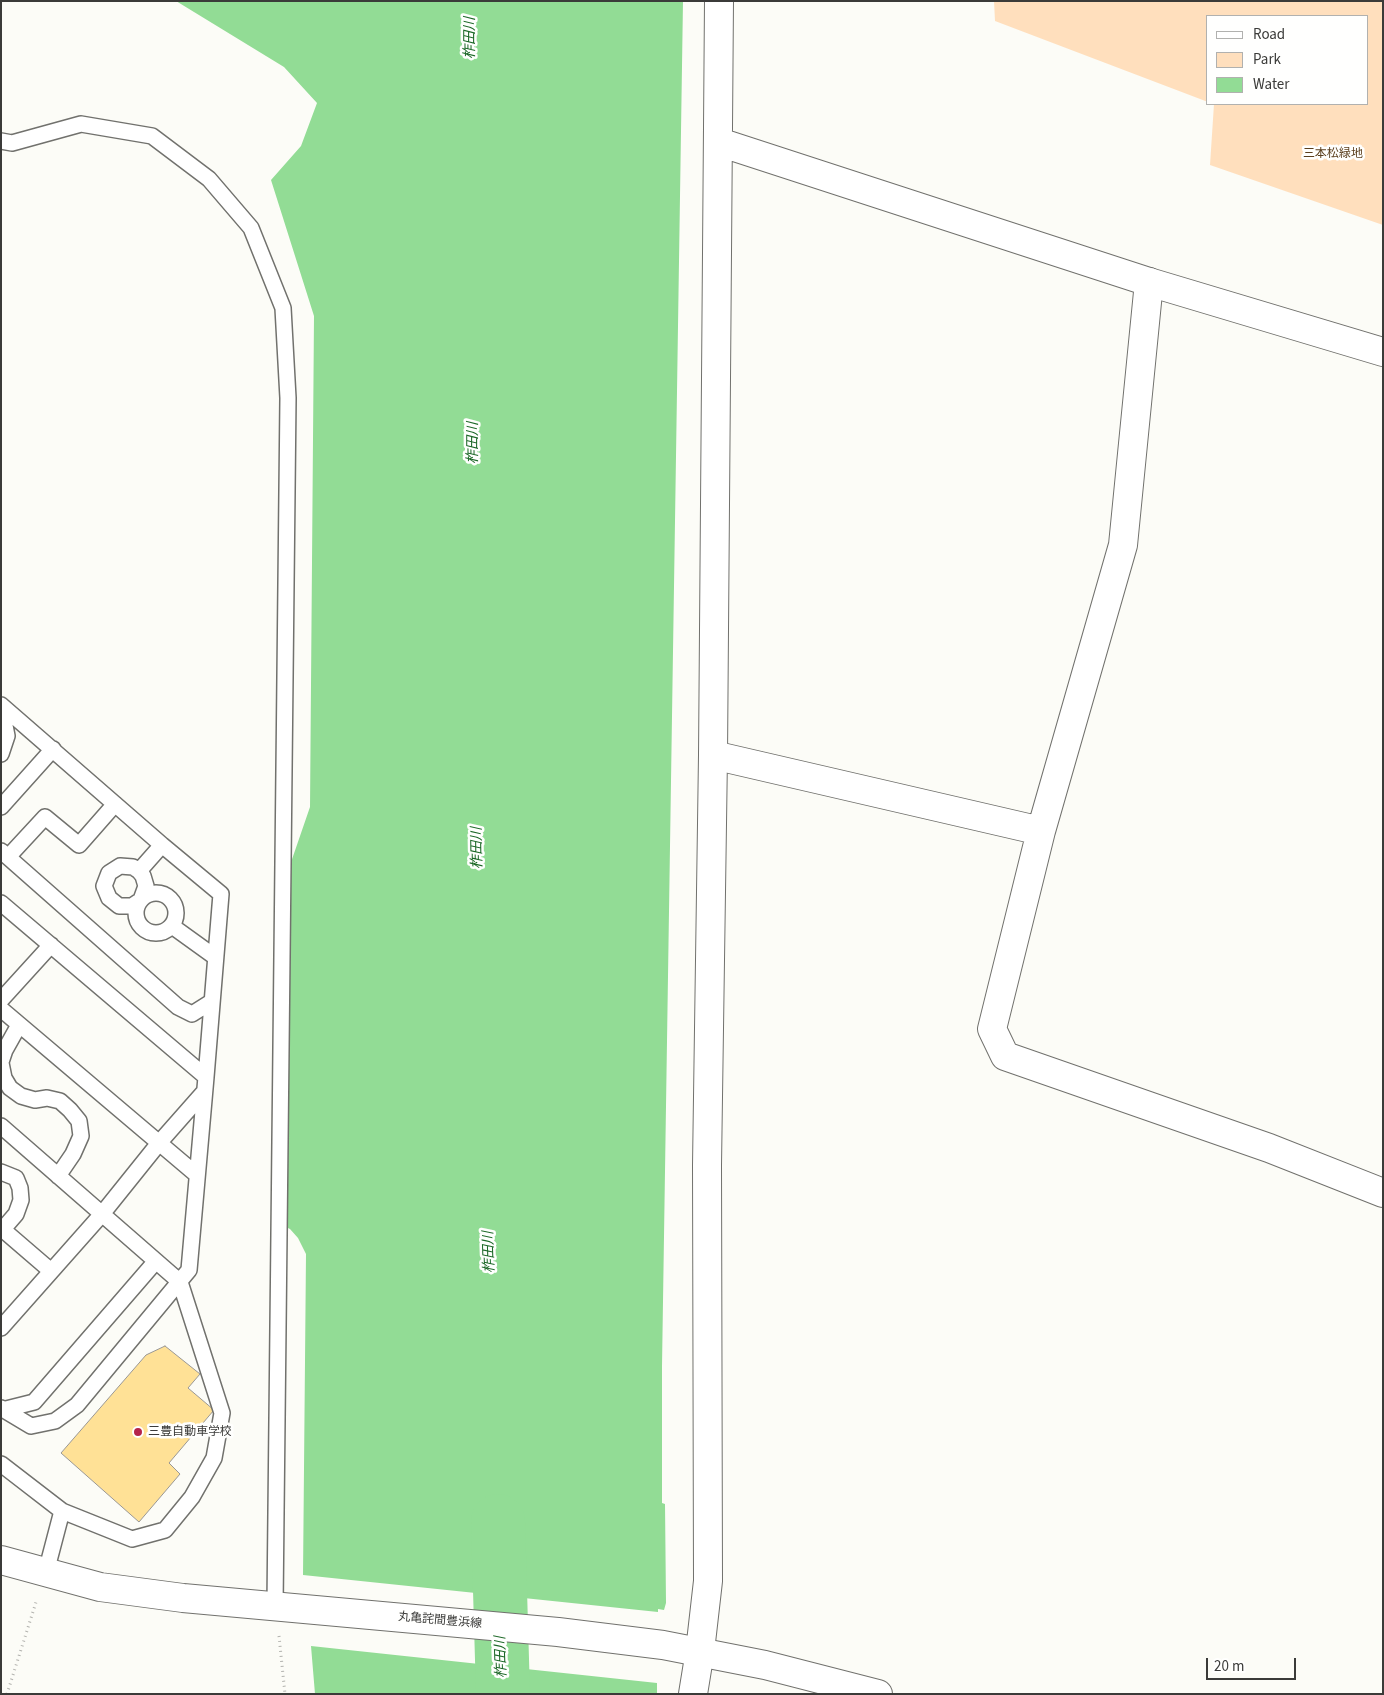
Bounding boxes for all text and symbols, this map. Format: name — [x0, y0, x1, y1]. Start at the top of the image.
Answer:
legend — [1206, 15, 1369, 105]
water label: 柞田川 — [463, 17, 479, 59]
text: Road — [1253, 24, 1285, 45]
text: Park — [1253, 49, 1281, 70]
text: Water — [1253, 74, 1289, 95]
park label: 三本松緑地 — [1303, 147, 1363, 161]
water label: 柞田川 — [466, 422, 482, 464]
water label: 柞田川 — [469, 827, 487, 869]
water label: 柞田川 — [481, 1231, 499, 1273]
place label: 三豊自動車学校 — [148, 1425, 232, 1439]
marker: 三豊自動車学校 — [132, 1426, 144, 1438]
street label: 丸亀詫間豊浜線 — [398, 1610, 482, 1632]
water label: 柞田川 — [493, 1636, 511, 1678]
scale bar — [1209, 1648, 1299, 1680]
text: 20 m — [1214, 1656, 1244, 1677]

